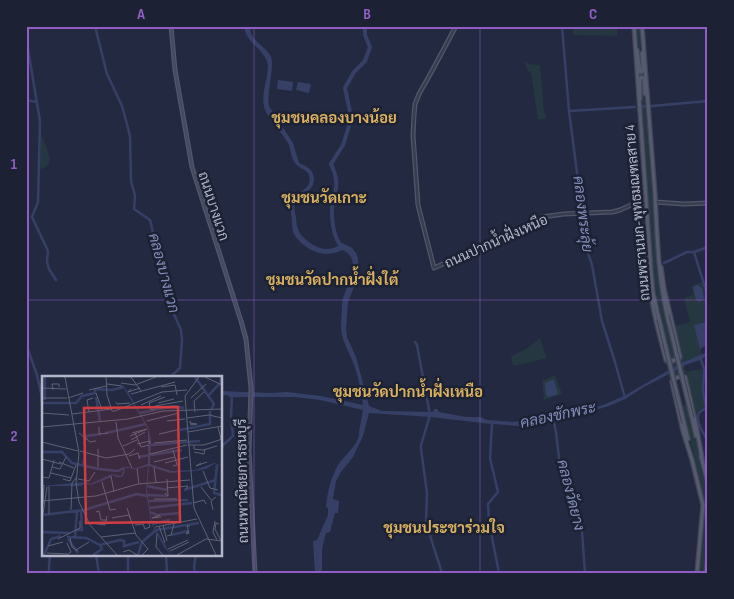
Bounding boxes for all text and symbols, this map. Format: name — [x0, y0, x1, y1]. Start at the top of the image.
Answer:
text: A — [136, 5, 145, 24]
text: B — [363, 5, 371, 24]
text: C — [589, 5, 597, 24]
district label: ชุมชนคลองบางน้อย — [271, 108, 397, 129]
street label: ถนนพรานนก-พุทธมณฑลสาย 4 — [621, 124, 655, 302]
text: 1 — [11, 155, 18, 174]
street label: ถนนบางแวก — [194, 170, 233, 243]
water label: คลองพระลุ้ย — [567, 175, 598, 254]
district label: ชุมชนวัดเกาะ — [281, 188, 367, 209]
street label: ถนนปากน้ำฝั่งเหนือ — [440, 207, 550, 272]
water label: คลองบางแวก — [144, 231, 183, 315]
district label: ชุมชนวัดปากน้ำฝั่งใต้ — [266, 265, 399, 291]
inset map — [42, 376, 222, 556]
district label: ชุมชนวัดปากน้ำฝั่งเหนือ — [333, 377, 483, 403]
water label: คลองชักพระ — [518, 398, 598, 433]
street label: ถนนพาณิชยการธนบุรี — [232, 418, 253, 544]
text: 2 — [10, 427, 18, 446]
water label: คลองวัดยาง — [553, 458, 589, 533]
district label: ชุมชนประชาร่วมใจ — [383, 518, 505, 539]

